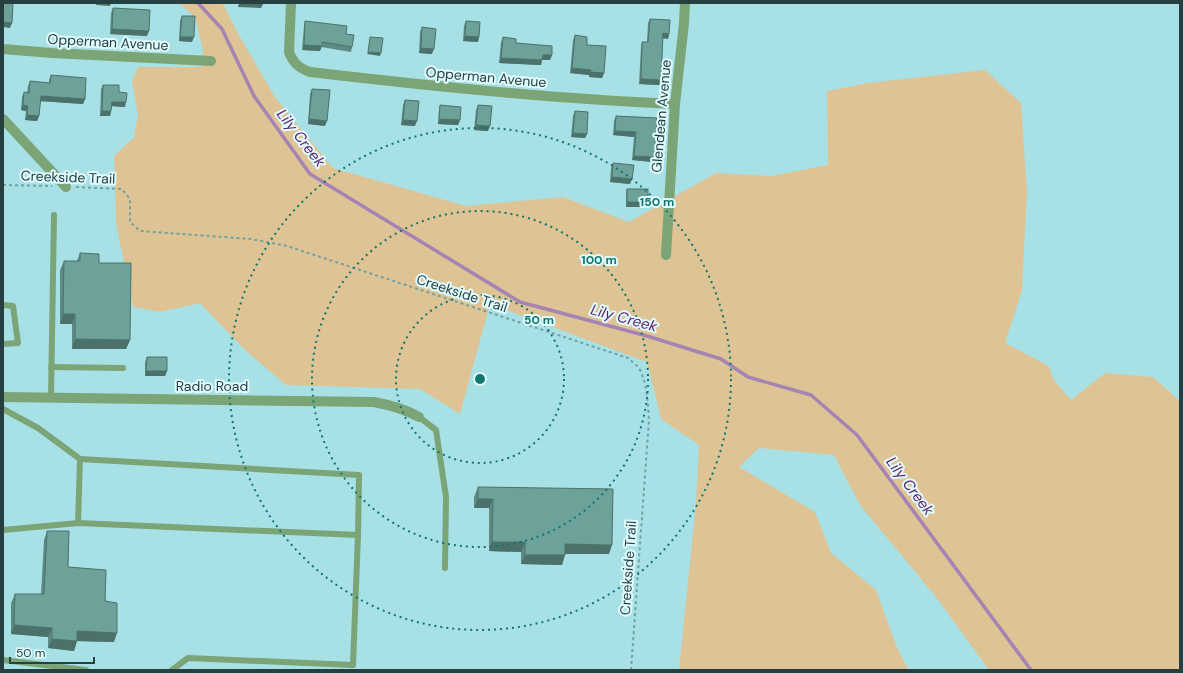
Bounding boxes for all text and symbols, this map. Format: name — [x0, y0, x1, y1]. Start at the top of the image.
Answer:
street label: Opperman Avenue — [47, 30, 169, 54]
street label: Glendean Avenue — [647, 59, 675, 173]
street label: Opperman Avenue — [425, 63, 547, 91]
water label: Lily Creek — [272, 105, 330, 171]
street label: Creekside Trail — [20, 166, 116, 188]
text: 150 m — [640, 194, 674, 210]
text: 100 m — [581, 252, 617, 268]
street label: Creekside Trail — [414, 270, 510, 316]
water label: Lily Creek — [588, 299, 660, 337]
text: 50 m — [524, 312, 554, 328]
centre of rings — [473, 372, 487, 386]
street label: Radio Road — [176, 377, 248, 395]
water label: Lily Creek — [881, 453, 939, 520]
street label: Creekside Trail — [616, 520, 640, 616]
scale bar — [10, 639, 94, 665]
text: 50 m — [16, 645, 45, 661]

